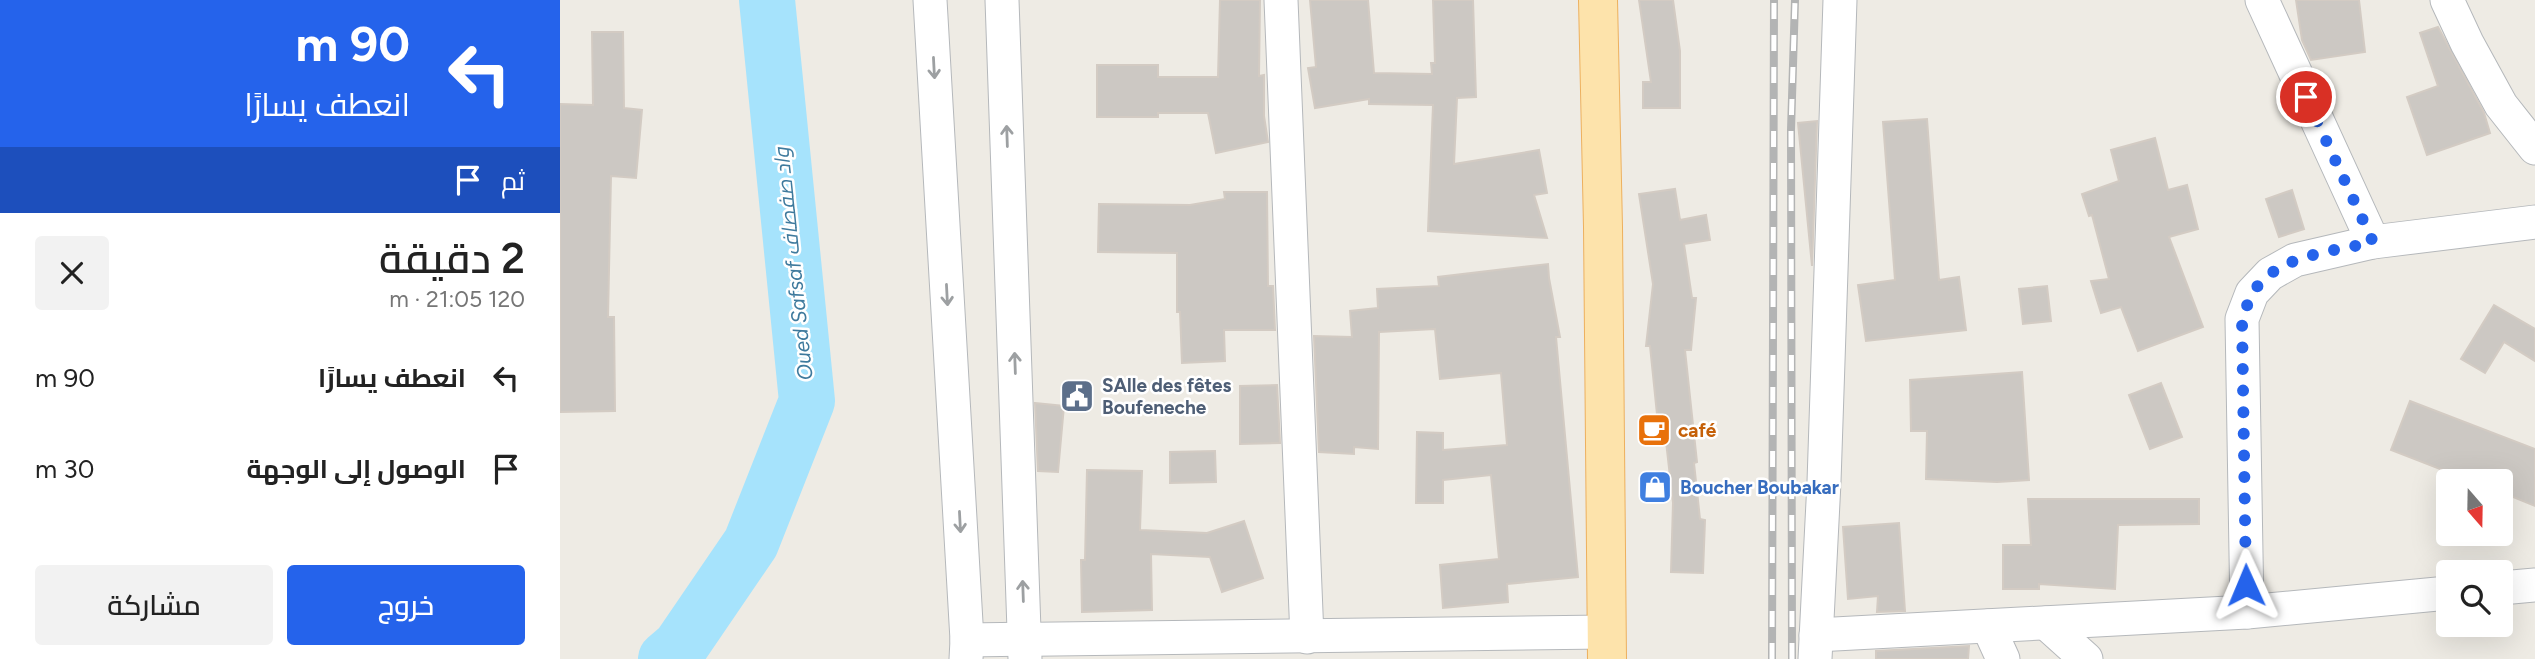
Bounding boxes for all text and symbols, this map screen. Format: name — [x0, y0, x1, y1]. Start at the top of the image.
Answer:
text: 90 m — [295, 14, 410, 73]
icon: left — [434, 28, 525, 119]
one-way arrow — [928, 56, 941, 79]
pin — [2276, 67, 2336, 127]
icon: arrive — [2287, 78, 2325, 116]
text: انعطف يسارًا — [244, 86, 410, 124]
one-way arrow — [1000, 125, 1013, 148]
water label: Oued Safsaf واد صفصاف — [768, 145, 818, 382]
icon: arrive — [449, 161, 487, 199]
text: ثم — [501, 165, 525, 197]
text: 2 دقيقة — [379, 233, 525, 284]
button: close — [35, 236, 109, 310]
one-way arrow — [941, 283, 954, 306]
text: 120 m · 21:05 — [389, 285, 525, 313]
one-way arrow — [1009, 352, 1022, 375]
icon: left — [487, 359, 525, 397]
text: 90 m — [35, 362, 95, 394]
text: انعطف يسارًا — [318, 362, 466, 394]
place label: SAlle des fêtes Boufeneche — [1102, 374, 1232, 419]
public building icon: SAlle des fêtes Boufeneche — [1058, 377, 1096, 415]
cafe icon: café — [1635, 411, 1673, 449]
place label: café — [1678, 419, 1717, 442]
icon: arrive — [487, 450, 525, 488]
text: 30 m — [35, 453, 94, 485]
text: الوصول إلى الوجهة — [246, 453, 466, 485]
shop icon: Boucher Boubakar — [1636, 468, 1674, 506]
north arrow — [2436, 469, 2513, 546]
map controls — [2436, 469, 2513, 637]
place label: Boucher Boubakar — [1680, 476, 1839, 499]
one-way arrow — [954, 511, 967, 533]
position arrow — [2209, 548, 2283, 622]
button: search — [2436, 560, 2513, 637]
button: مشاركة — [35, 565, 273, 645]
button: خروج — [287, 565, 525, 645]
one-way arrow — [1017, 580, 1030, 603]

